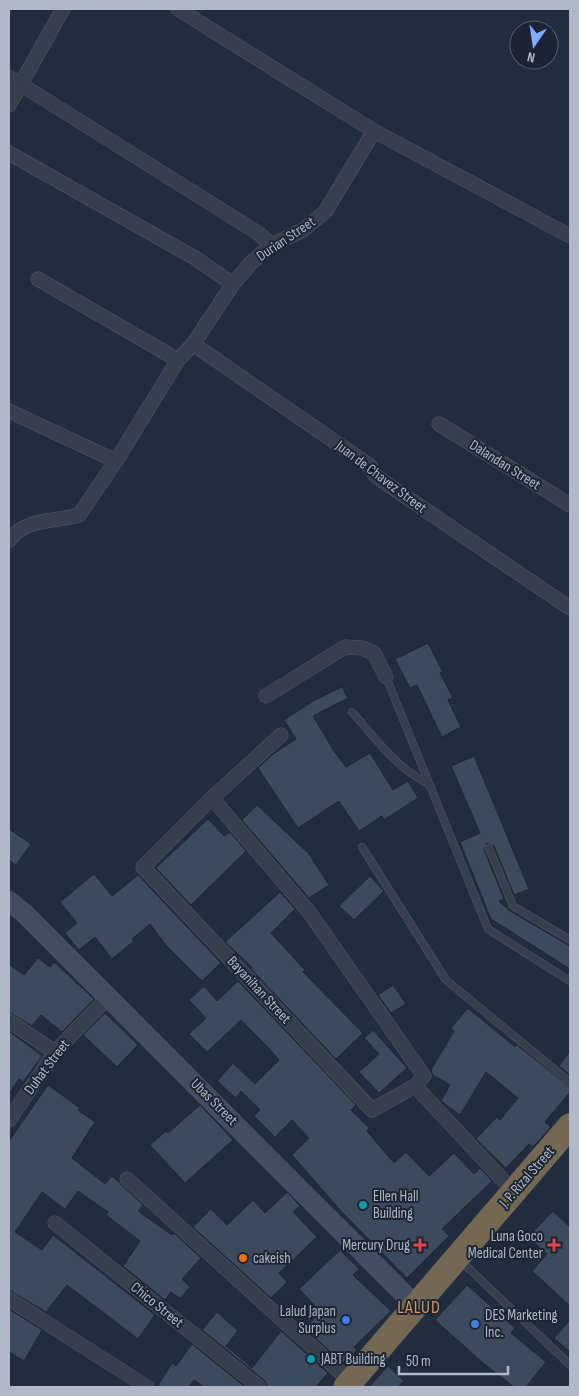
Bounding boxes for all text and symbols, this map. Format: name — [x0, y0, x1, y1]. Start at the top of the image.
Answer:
north arrow — [509, 20, 559, 70]
text: N — [526, 48, 537, 66]
street label: Durian Street — [253, 212, 319, 266]
street label: Juan de Chavez Street — [331, 436, 431, 518]
street label: Dalandan Street — [466, 436, 545, 495]
street label: Bayanihan Street — [223, 952, 295, 1028]
street label: Duhat Street — [20, 1035, 74, 1098]
street label: Ubas Street — [186, 1074, 242, 1130]
street label: J. P. Rizal Street — [494, 1142, 559, 1212]
place label: Ellen Hall Building — [373, 1187, 419, 1223]
marker: Ellen Hall Building — [357, 1199, 369, 1211]
place label: Luna Goco Medical Center — [468, 1227, 544, 1263]
place label: Mercury Drug — [342, 1236, 410, 1255]
marker: Luna Goco Medical Center — [547, 1238, 561, 1252]
marker: Mercury Drug — [414, 1239, 426, 1251]
place label: cakeish — [253, 1249, 291, 1268]
marker: cakeish — [237, 1252, 249, 1264]
street label: Chico Street — [127, 1278, 188, 1332]
district label: LALUD — [397, 1297, 441, 1318]
place label: Lalud Japan Surplus — [280, 1302, 336, 1338]
place label: DES Marketing Inc. — [485, 1306, 558, 1342]
marker: Lalud Japan Surplus — [340, 1314, 352, 1326]
marker: DES Marketing Inc. — [469, 1318, 481, 1330]
scale bar — [399, 1344, 508, 1376]
place label: JABT Building — [320, 1350, 386, 1369]
text: 50 m — [406, 1352, 431, 1371]
marker: JABT Building — [305, 1353, 317, 1365]

